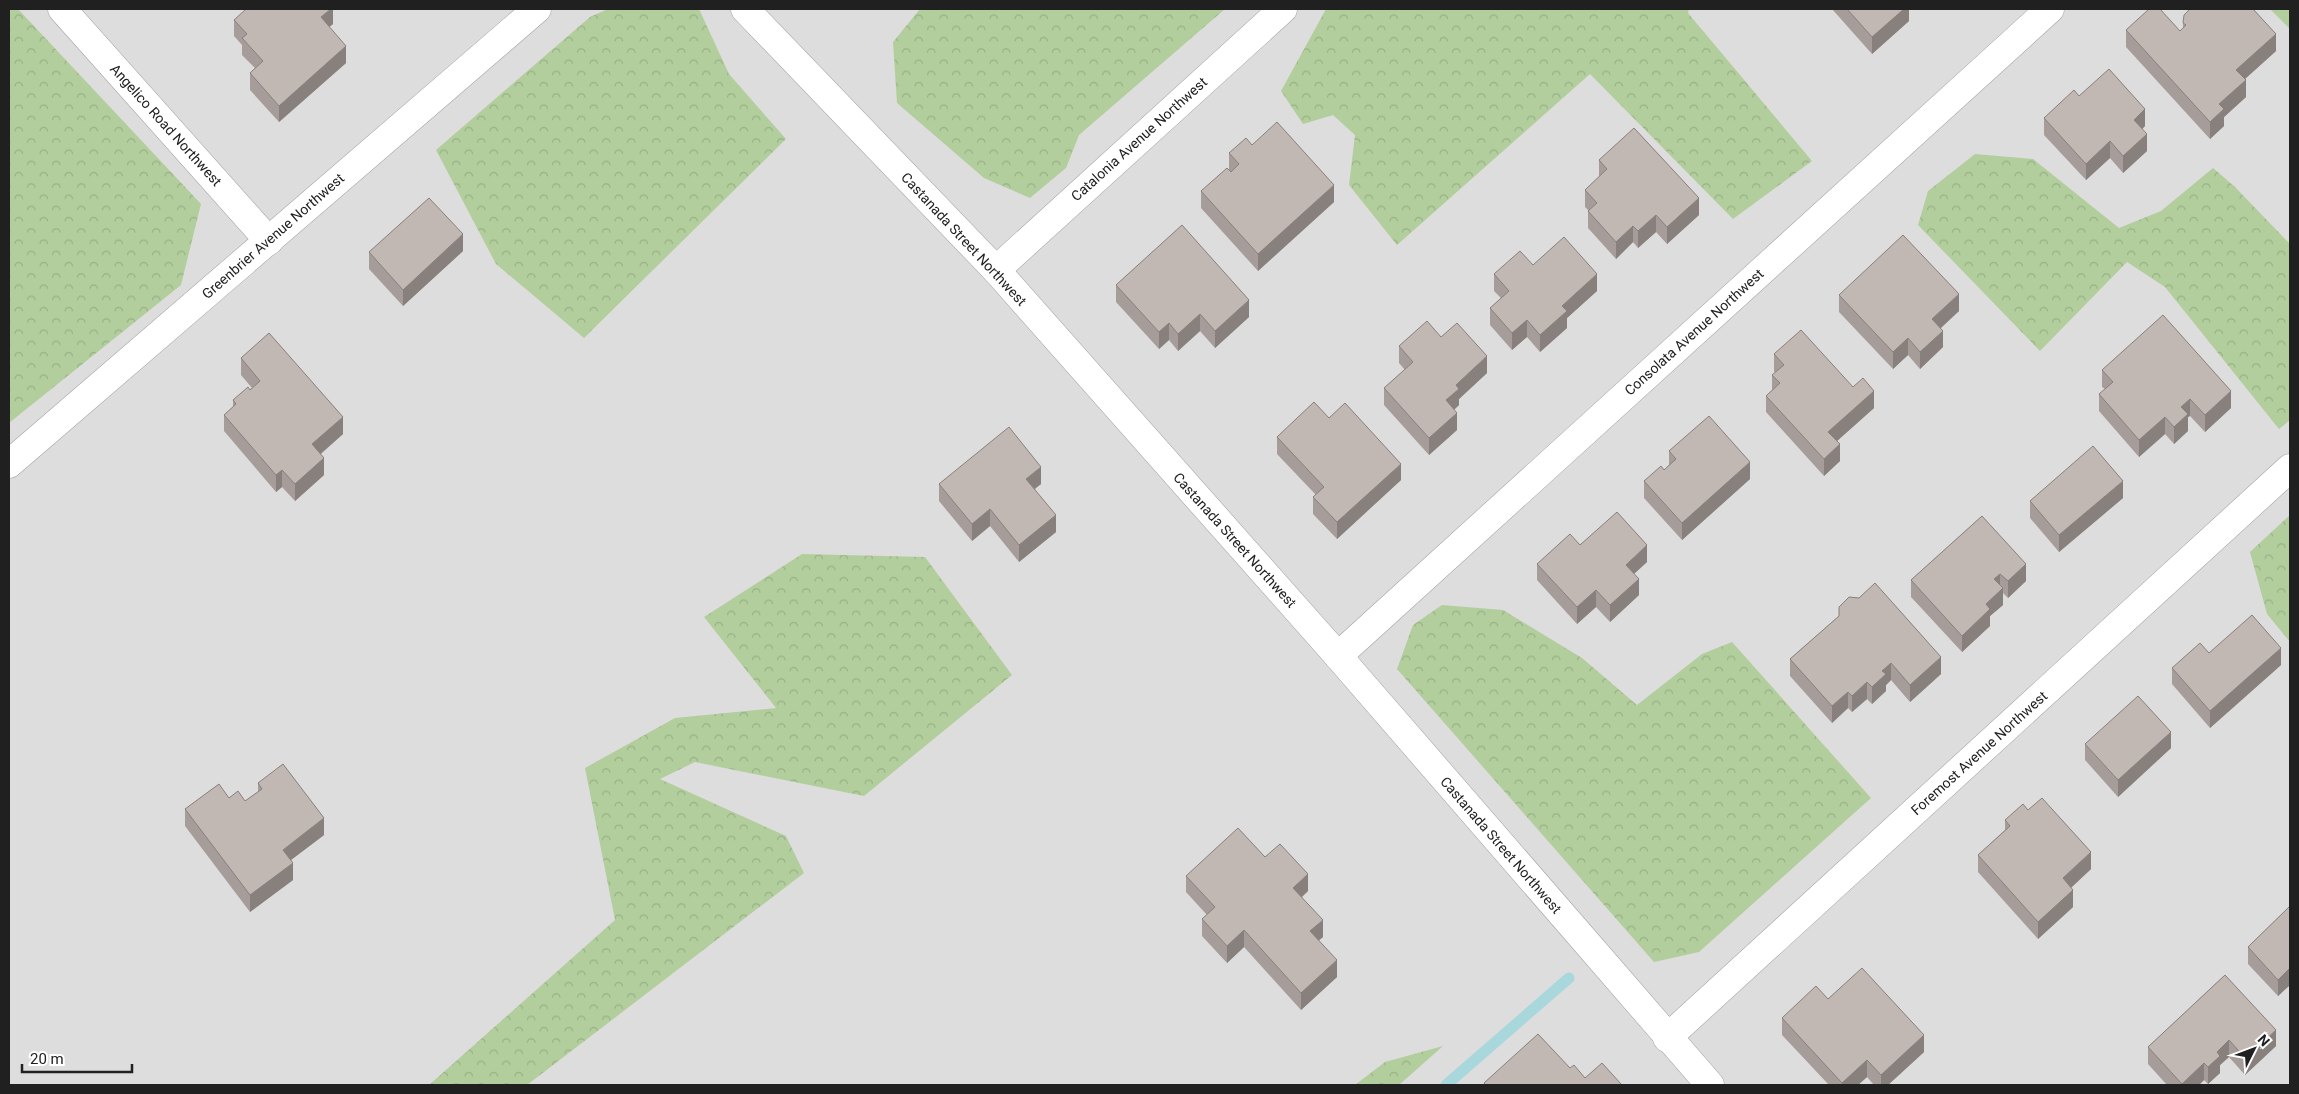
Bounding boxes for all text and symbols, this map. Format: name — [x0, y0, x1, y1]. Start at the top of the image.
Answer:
street label: Angelico Road Northwest — [107, 61, 225, 190]
street label: Catalonia Avenue Northwest — [1068, 74, 1210, 204]
street label: Castanada Street Northwest — [898, 169, 1030, 309]
street label: Greenbrier Avenue Northwest — [199, 170, 348, 302]
street label: Consolata Avenue Northwest — [1621, 265, 1767, 399]
street label: Castanada Street Northwest — [1170, 469, 1300, 611]
street label: Foremost Avenue Northwest — [1908, 687, 2051, 818]
street label: Castanada Street Northwest — [1437, 773, 1565, 917]
north arrow — [2229, 1024, 2279, 1074]
text: N — [2254, 1031, 2273, 1049]
scale bar — [22, 1042, 132, 1074]
text: 20 m — [30, 1050, 64, 1068]

